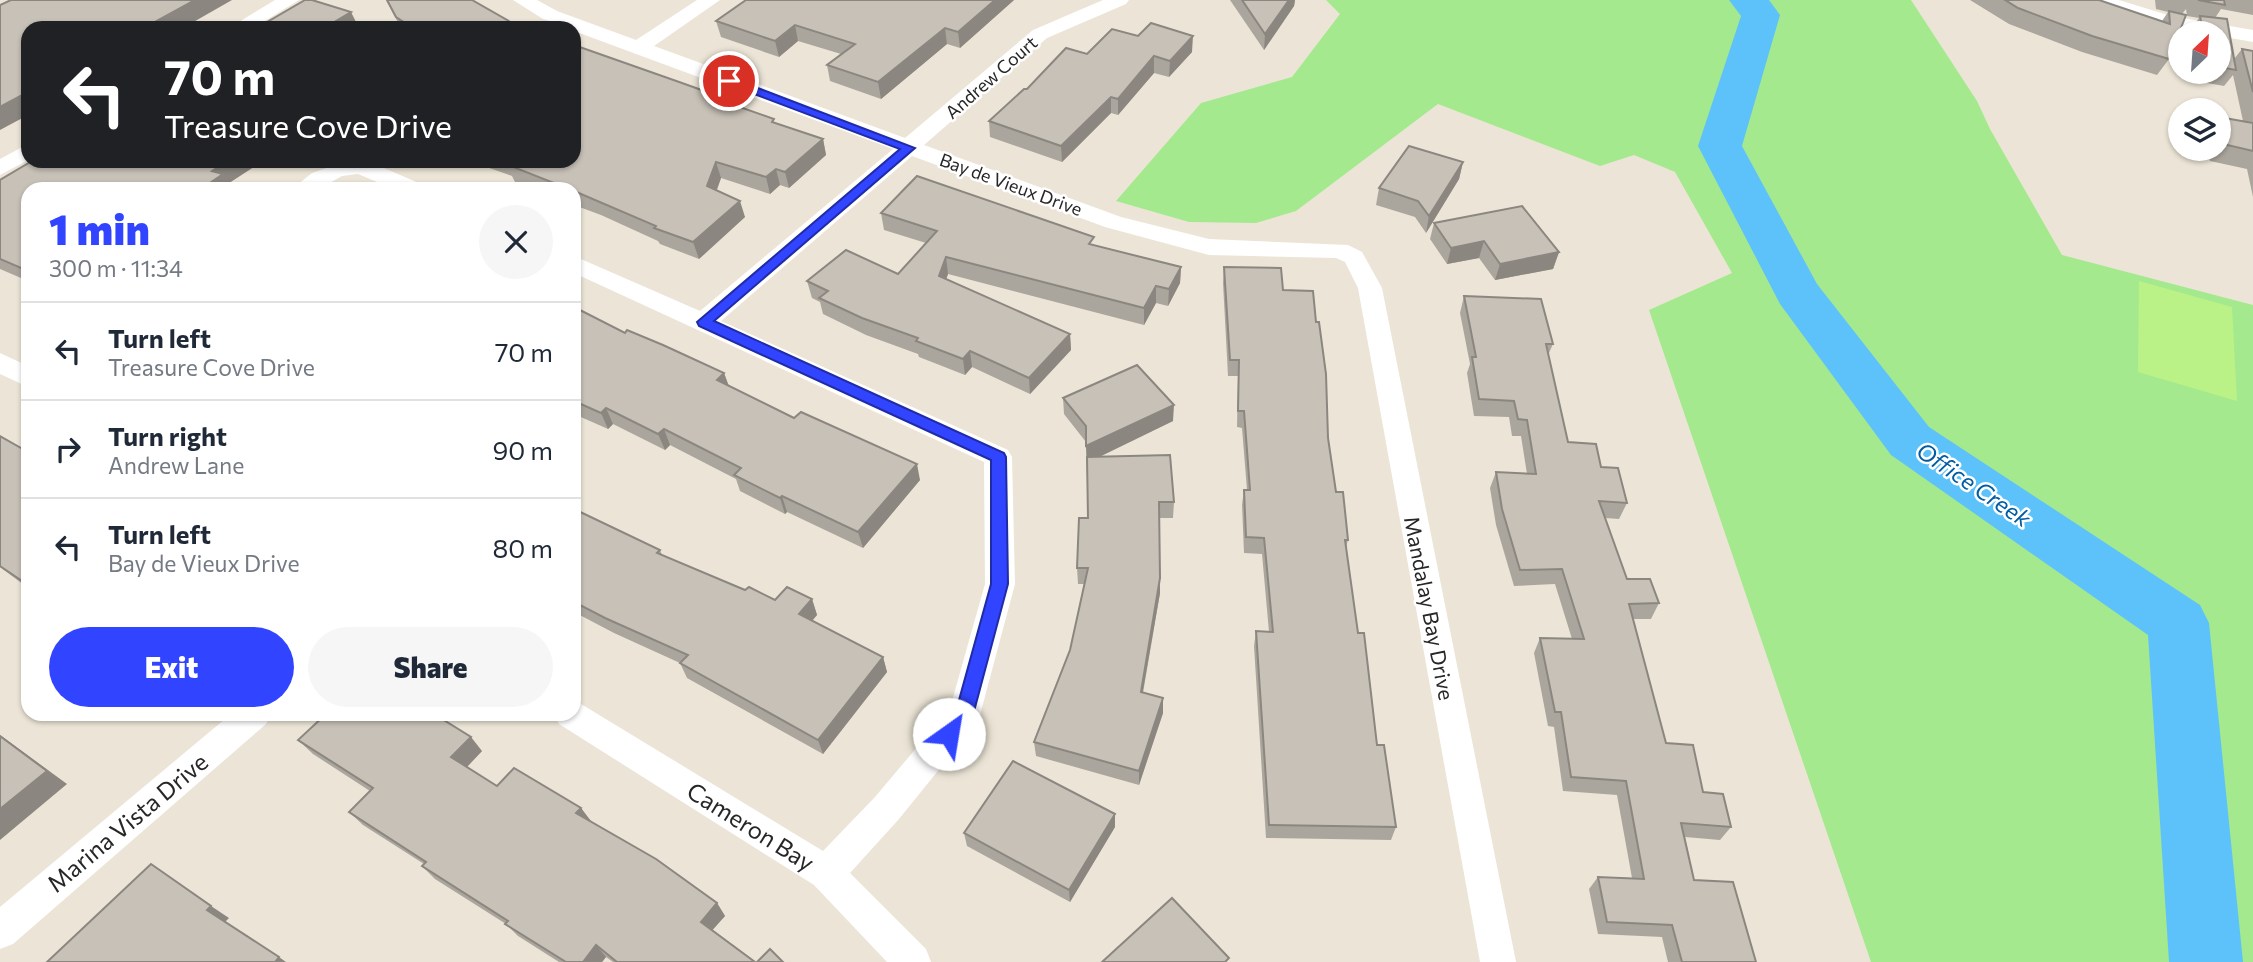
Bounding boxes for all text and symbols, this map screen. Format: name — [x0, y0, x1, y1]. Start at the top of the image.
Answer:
north arrow — [2168, 21, 2231, 84]
map controls — [2168, 21, 2231, 161]
street label: Andrew Court — [940, 31, 1042, 123]
text: 70 m — [164, 45, 275, 105]
icon: left — [49, 49, 140, 140]
pin — [699, 51, 759, 111]
icon: arrive — [710, 62, 748, 100]
button: layers — [2168, 98, 2231, 161]
text: Treasure Cove Drive — [164, 105, 452, 145]
street label: Bay de Vieux Drive — [937, 148, 1085, 220]
text: 1 min — [49, 202, 150, 254]
button: close — [479, 205, 553, 279]
text: 300 m · 11:34 — [49, 254, 183, 282]
text: Turn left — [108, 322, 211, 353]
icon: left — [49, 332, 87, 370]
text: 70 m — [495, 336, 553, 367]
text: Treasure Cove Drive — [108, 353, 315, 381]
text: Turn right — [108, 420, 227, 451]
icon: right — [49, 430, 87, 468]
text: 90 m — [493, 434, 553, 465]
water label: Office Creek — [1912, 436, 2037, 533]
text: Andrew Lane — [108, 451, 244, 479]
street label: Mandalay Bay Drive — [1400, 514, 1460, 702]
text: Turn left — [108, 518, 211, 549]
icon: left — [49, 528, 87, 566]
text: 80 m — [493, 532, 553, 563]
text: Bay de Vieux Drive — [108, 549, 300, 577]
button: Exit — [49, 627, 294, 707]
button: Share — [308, 627, 553, 707]
position arrow — [912, 697, 986, 771]
street label: Marina Vista Drive — [41, 746, 213, 898]
street label: Cameron Bay — [682, 775, 820, 877]

